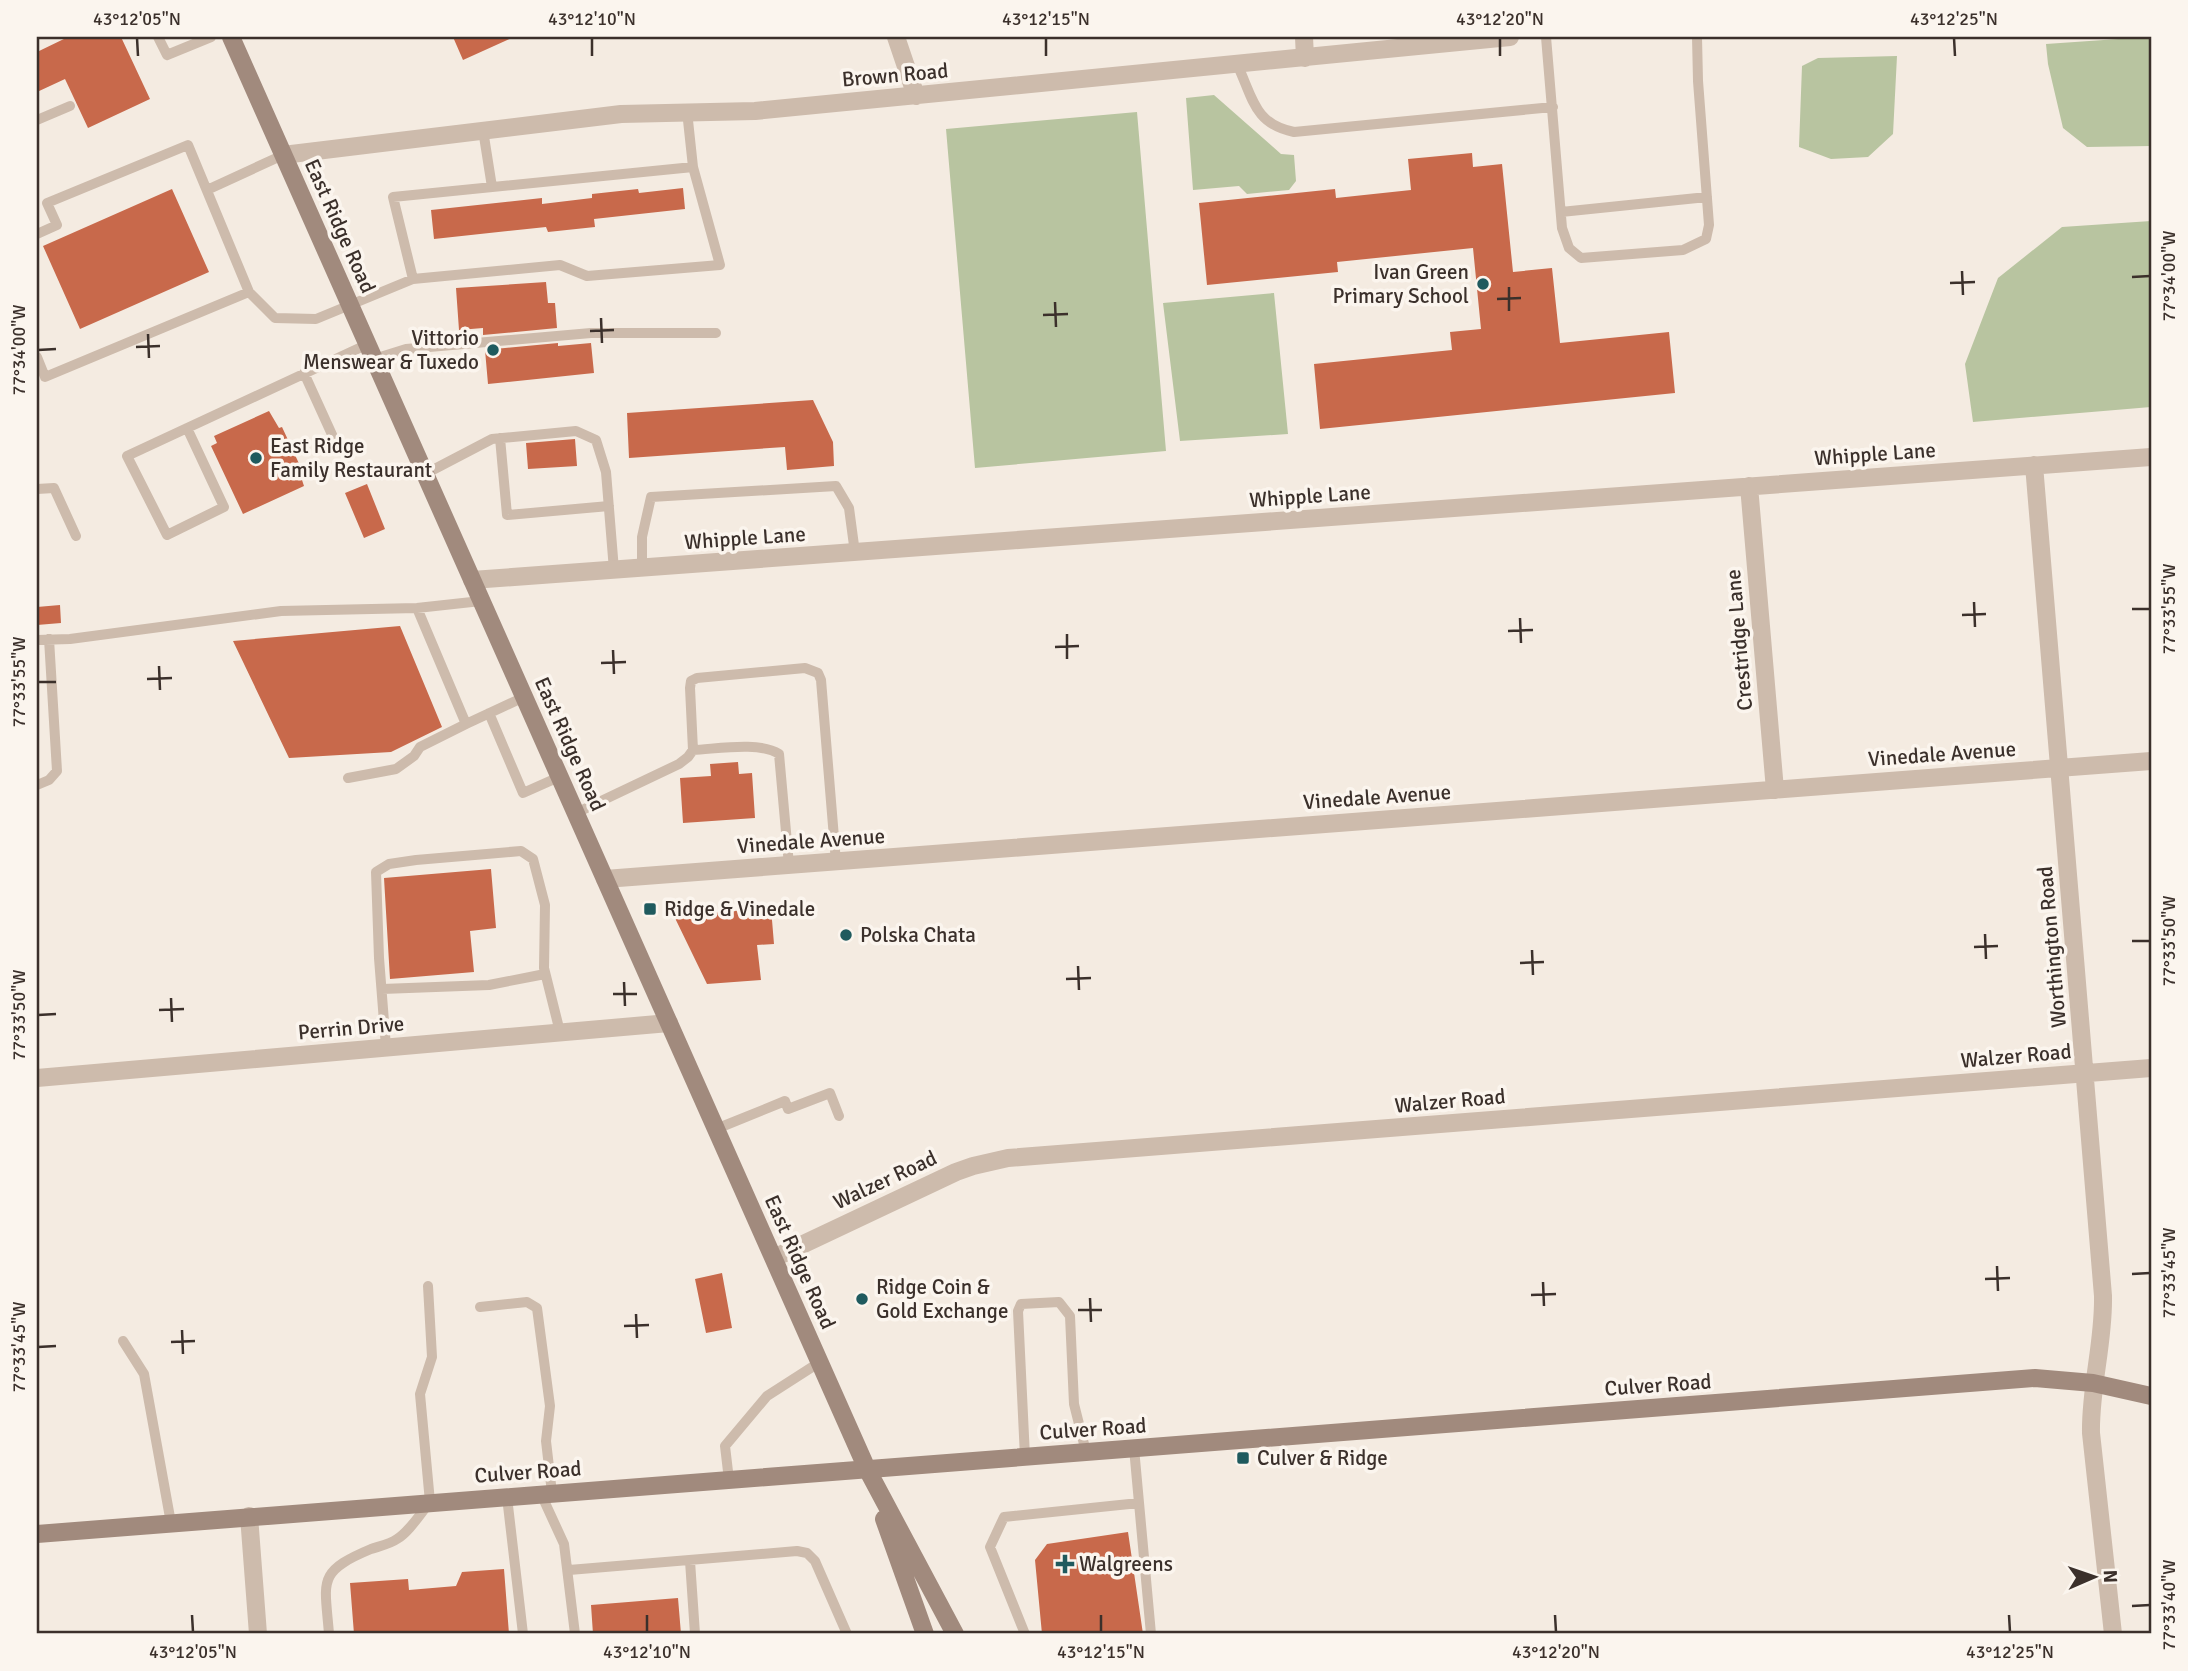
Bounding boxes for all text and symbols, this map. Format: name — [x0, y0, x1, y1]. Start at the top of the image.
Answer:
text: 43°12'05"N — [93, 8, 181, 30]
text: 43°12'10"N — [548, 8, 636, 30]
text: 43°12'15"N — [1002, 8, 1090, 30]
text: 43°12'20"N — [1456, 8, 1544, 30]
text: 43°12'25"N — [1910, 8, 1998, 30]
street label: Brown Road — [841, 57, 949, 93]
street label: East Ridge Road — [299, 155, 381, 297]
text: 77°34'00"W — [2158, 231, 2180, 321]
place label: Ivan Green Primary School — [1333, 259, 1469, 309]
marker: Ivan Green Primary School — [1475, 276, 1491, 292]
text: 77°34'00"W — [8, 305, 30, 395]
place label: Vittorio Menswear & Tuxedo — [303, 325, 479, 375]
marker: Vittorio Menswear & Tuxedo — [485, 342, 501, 358]
place label: East Ridge Family Restaurant — [270, 433, 432, 483]
street label: Whipple Lane — [1813, 437, 1937, 471]
marker: East Ridge Family Restaurant — [248, 450, 264, 466]
street label: Whipple Lane — [1248, 479, 1372, 513]
street label: Whipple Lane — [683, 521, 807, 555]
text: 77°33'55"W — [2158, 564, 2180, 654]
street label: Crestridge Lane — [1720, 568, 1758, 712]
text: 77°33'55"W — [8, 637, 30, 727]
street label: East Ridge Road — [529, 673, 611, 815]
street label: Vinedale Avenue — [1867, 736, 2017, 772]
street label: Vinedale Avenue — [1302, 779, 1452, 815]
street label: Vinedale Avenue — [736, 823, 886, 859]
street label: Worthington Road — [2032, 865, 2072, 1029]
place label: Ridge & Vinedale — [664, 896, 815, 922]
text: 77°33'50"W — [2158, 896, 2180, 986]
marker: Ridge & Vinedale — [642, 901, 658, 917]
place label: Polska Chata — [860, 922, 976, 948]
marker: Polska Chata — [838, 927, 854, 943]
text: 77°33'50"W — [8, 970, 30, 1060]
street label: Perrin Drive — [297, 1010, 405, 1046]
street label: Walzer Road — [1960, 1038, 2072, 1074]
street label: Walzer Road — [1394, 1083, 1506, 1119]
street label: Walzer Road — [829, 1145, 941, 1215]
street label: East Ridge Road — [759, 1191, 841, 1333]
text: 77°33'45"W — [2158, 1228, 2180, 1318]
place label: Ridge Coin & Gold Exchange — [876, 1274, 1008, 1324]
marker: Ridge Coin & Gold Exchange — [854, 1291, 870, 1307]
text: 77°33'45"W — [8, 1302, 30, 1392]
street label: Culver Road — [1604, 1368, 1712, 1402]
street label: Culver Road — [1039, 1412, 1147, 1446]
place label: Culver & Ridge — [1257, 1445, 1388, 1471]
marker: Culver & Ridge — [1235, 1450, 1251, 1466]
street label: Culver Road — [474, 1455, 582, 1489]
north arrow — [2058, 1542, 2128, 1612]
place label: Walgreens — [1079, 1551, 1173, 1577]
marker: Walgreens — [1057, 1556, 1073, 1572]
text: 77°33'40"W — [2158, 1560, 2180, 1650]
text: N — [2098, 1569, 2122, 1583]
text: 43°12'05"N — [149, 1641, 237, 1663]
text: 43°12'10"N — [603, 1641, 691, 1663]
text: 43°12'15"N — [1057, 1641, 1145, 1663]
text: 43°12'20"N — [1512, 1641, 1600, 1663]
text: 43°12'25"N — [1966, 1641, 2054, 1663]

